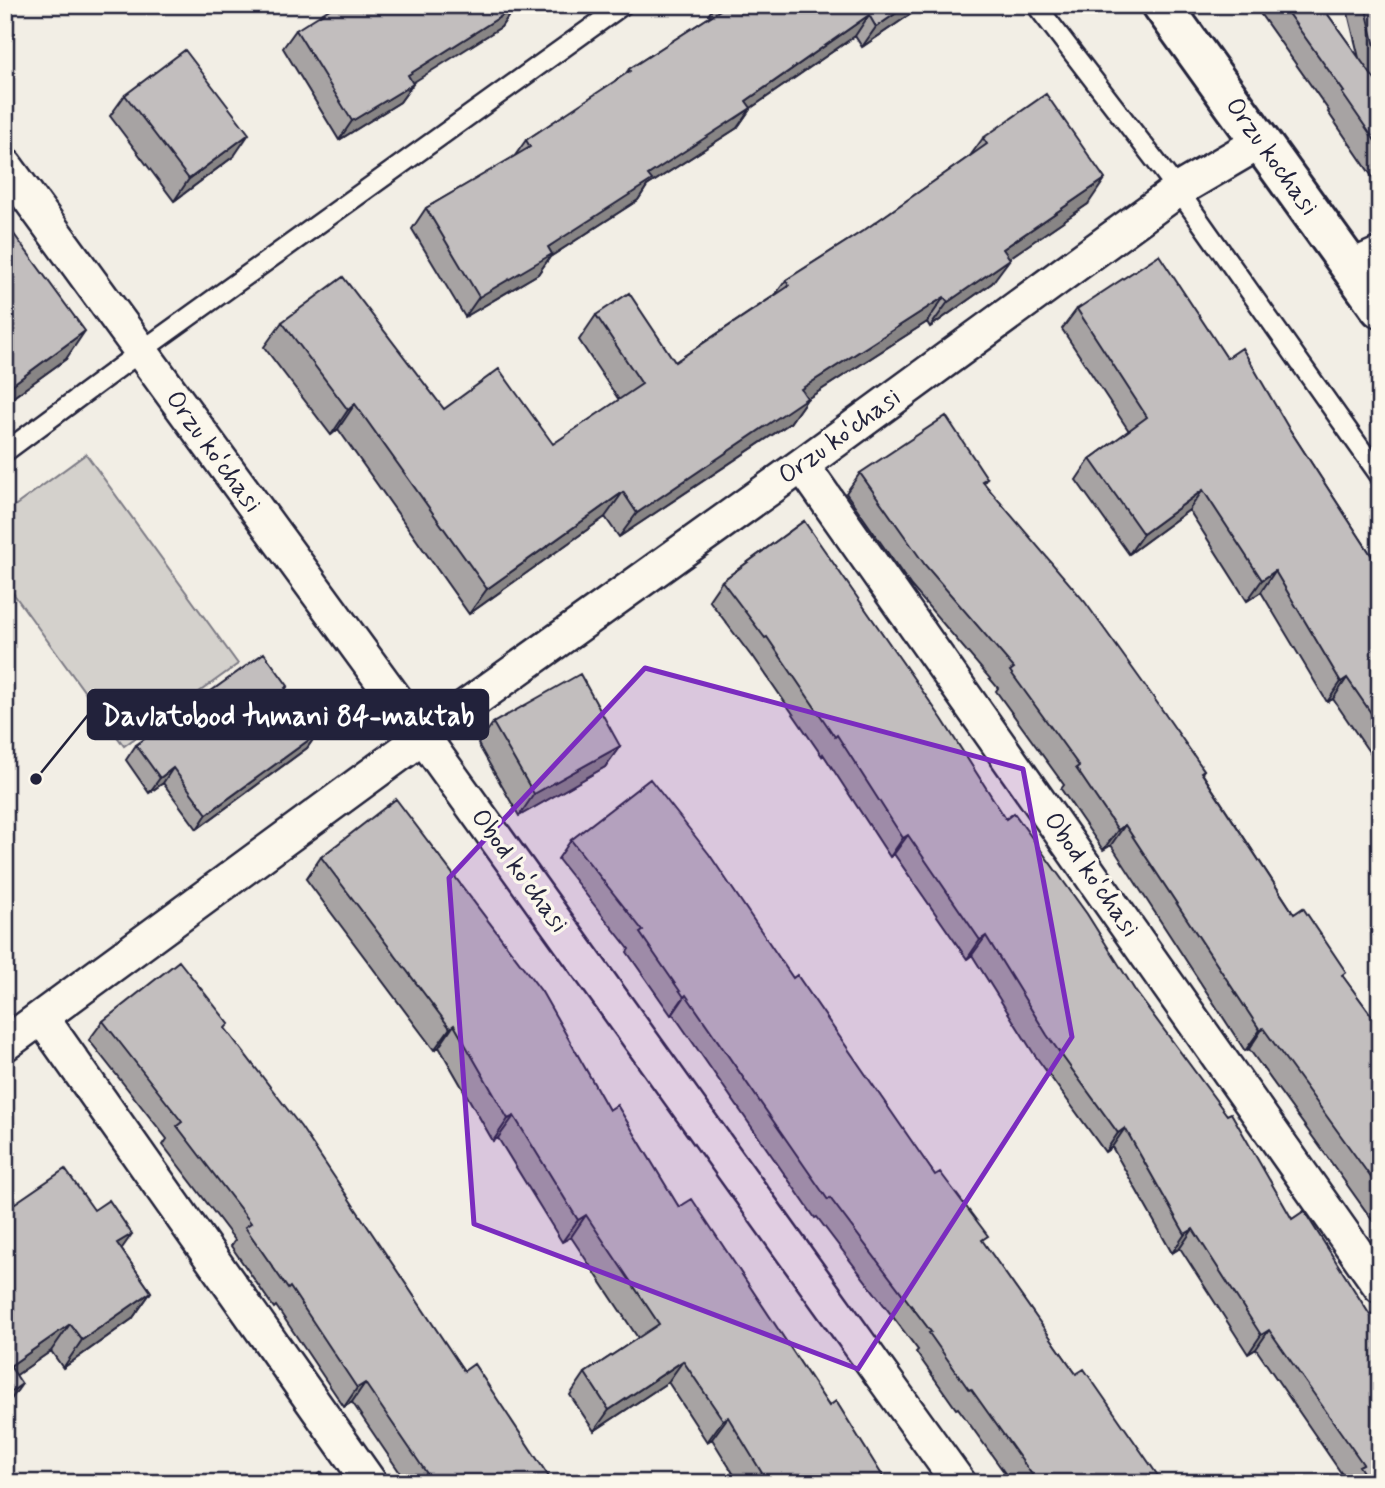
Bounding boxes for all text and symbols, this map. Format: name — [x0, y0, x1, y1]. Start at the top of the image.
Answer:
street label: Orzu kochasi — [1217, 91, 1325, 223]
street label: Orzu koʻchasi — [772, 381, 908, 493]
street label: Orzu koʻchasi — [157, 384, 269, 520]
callout: Davlatobod tumani 84-maktab — [88, 690, 488, 739]
text: Davlatobod tumani 84-maktab — [102, 699, 475, 736]
street label: Obod koʻchasi — [462, 802, 576, 940]
street label: Obod koʻchasi — [1035, 806, 1147, 944]

